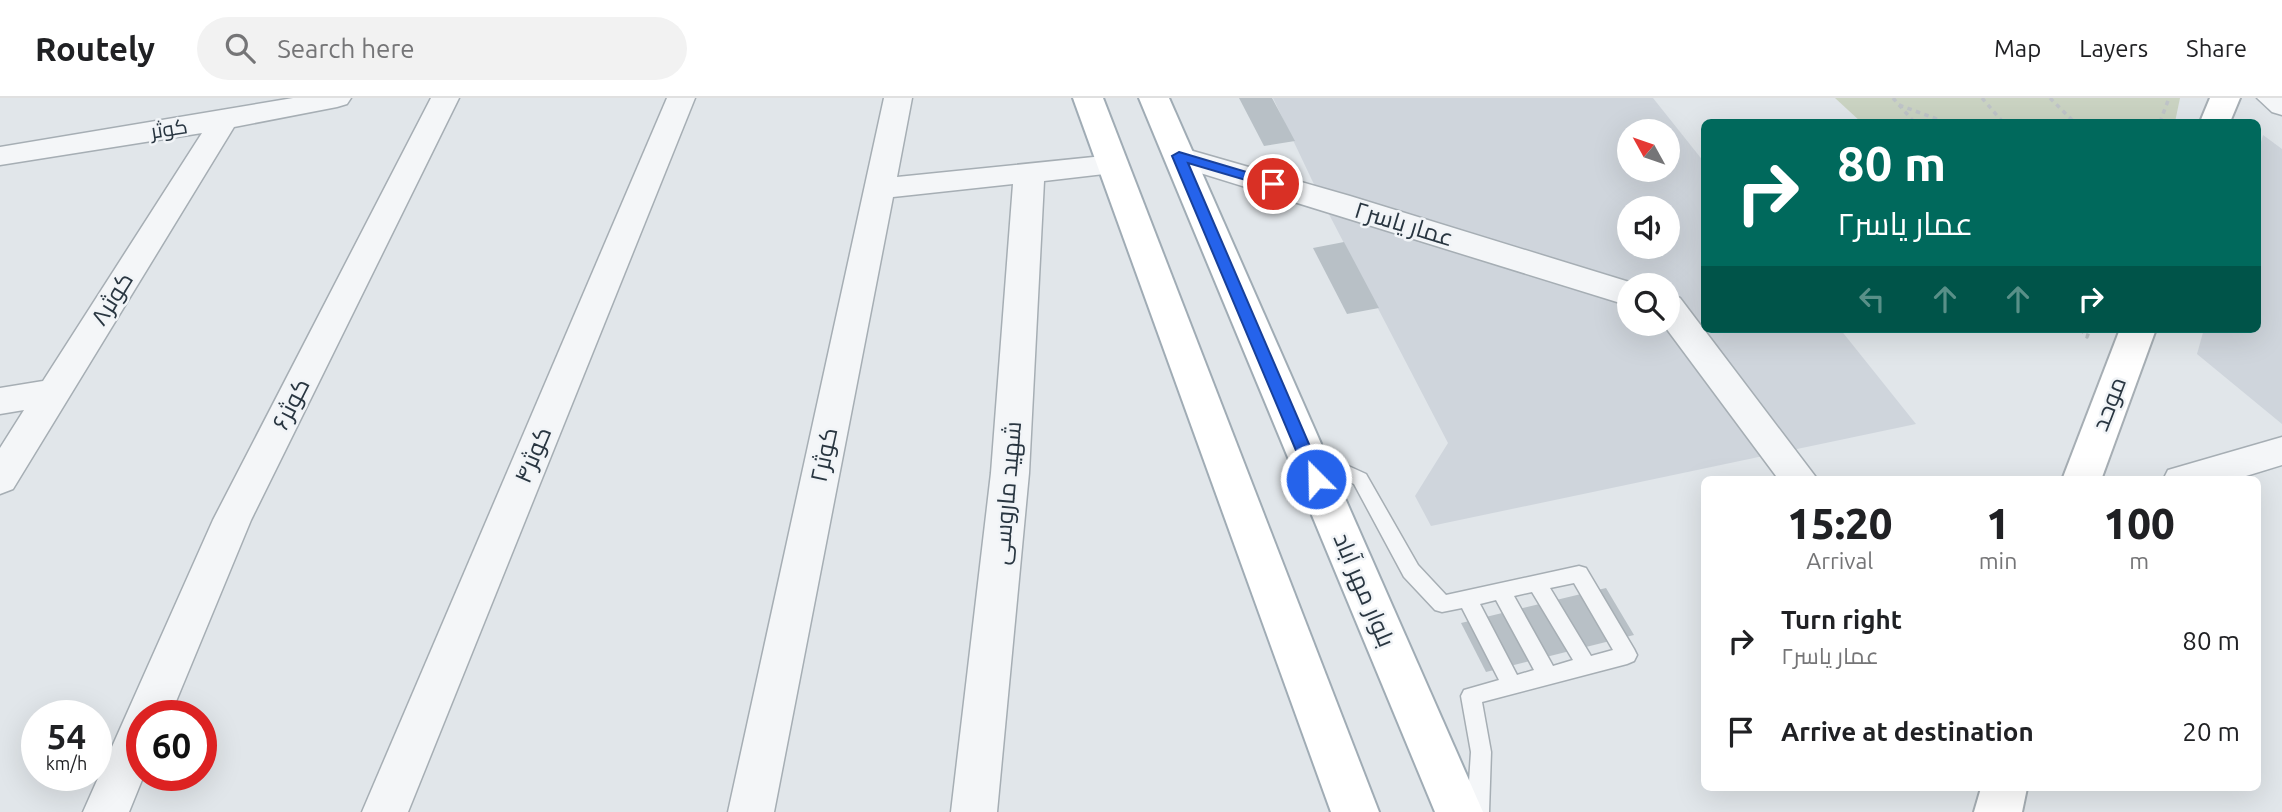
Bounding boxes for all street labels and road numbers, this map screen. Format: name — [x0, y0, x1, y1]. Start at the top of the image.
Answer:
street label: کوثر — [148, 113, 189, 144]
street label: عمار یاسر۲ — [1351, 196, 1457, 251]
street label: کوثر۸ — [85, 267, 138, 330]
street label: موحد — [2086, 373, 2131, 435]
street label: کوثر۶ — [266, 374, 315, 434]
street label: شهید ماروسی — [987, 420, 1027, 566]
street label: کوثر۴ — [509, 423, 556, 487]
street label: کوثر۲ — [805, 425, 842, 485]
street label: بلوار مهر آباد — [1327, 529, 1401, 651]

